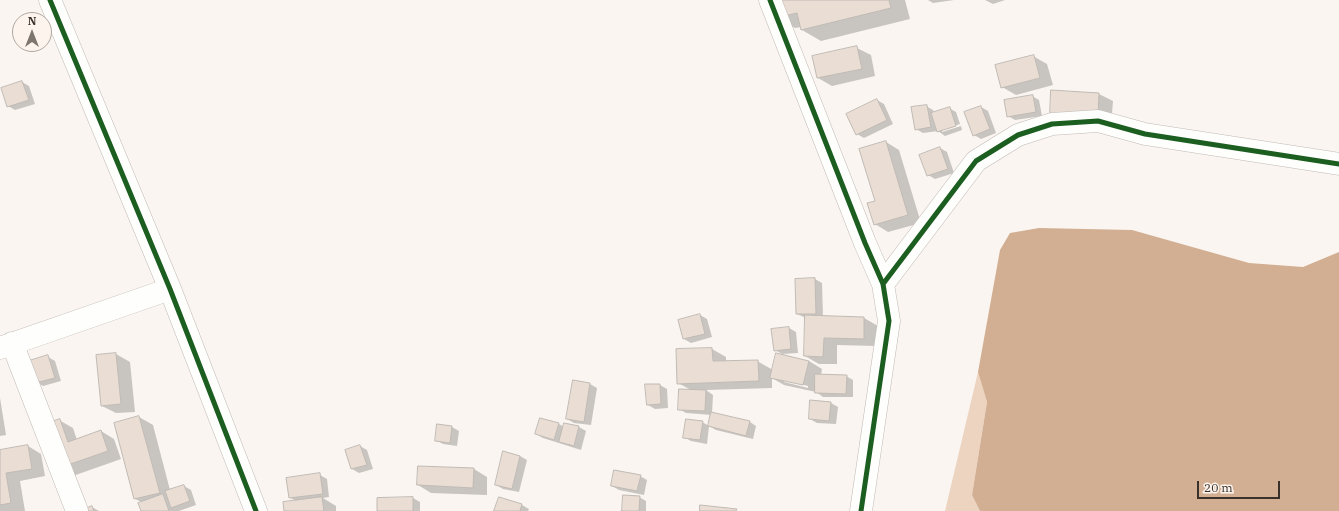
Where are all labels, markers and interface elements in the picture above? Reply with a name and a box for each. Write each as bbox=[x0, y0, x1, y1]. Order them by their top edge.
north arrow bbox=[12, 12, 52, 52]
text: N bbox=[28, 14, 36, 28]
scale bar bbox=[1199, 473, 1282, 499]
text: 20 m bbox=[1204, 480, 1233, 495]

